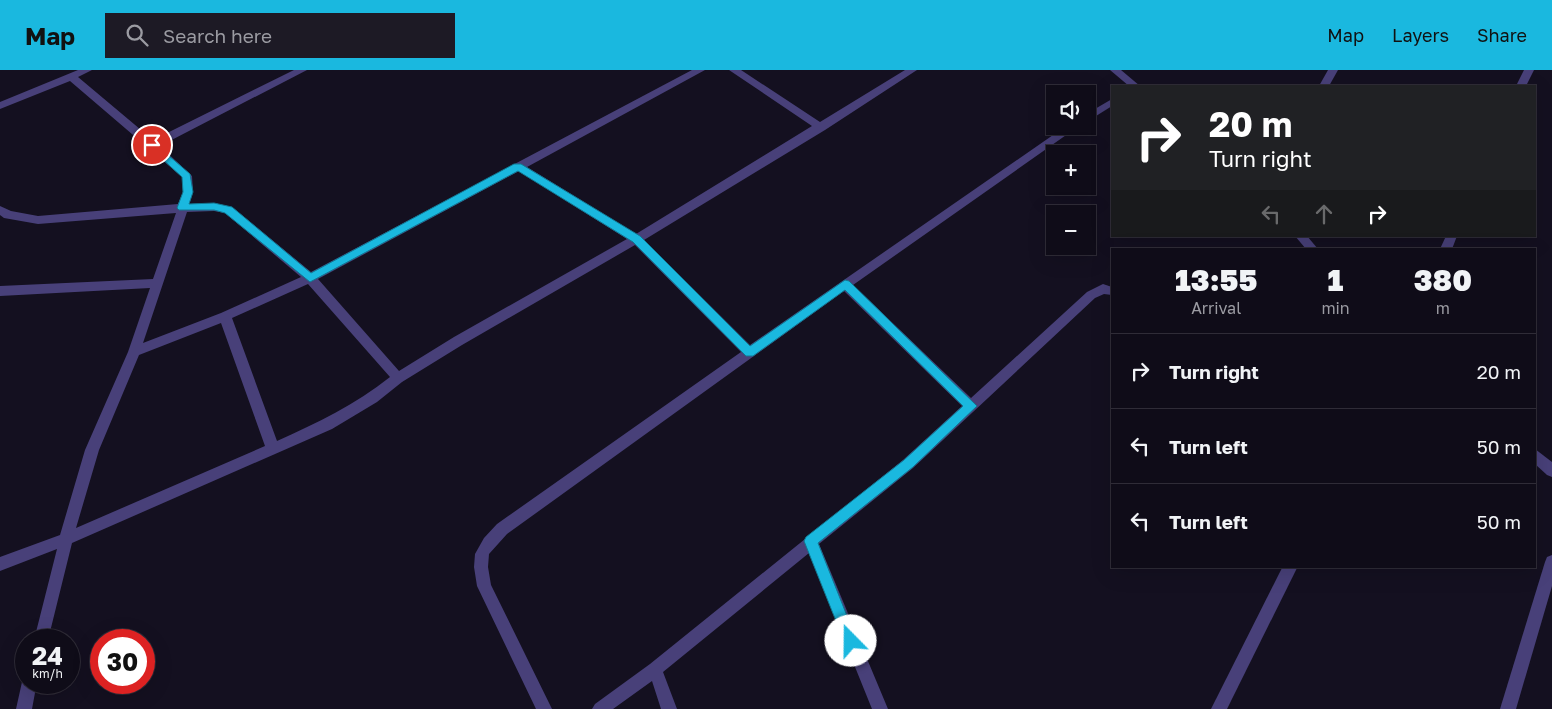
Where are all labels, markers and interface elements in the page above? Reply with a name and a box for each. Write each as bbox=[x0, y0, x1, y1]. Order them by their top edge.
search box bbox=[105, 13, 455, 58]
text: Map bbox=[25, 21, 75, 50]
icon: search bbox=[123, 21, 151, 49]
text: Search here bbox=[163, 24, 272, 47]
text: Map bbox=[1327, 24, 1364, 46]
text: Layers bbox=[1392, 24, 1449, 46]
text: Share bbox=[1477, 24, 1527, 46]
map controls bbox=[1046, 85, 1096, 255]
button: sound bbox=[1046, 85, 1096, 135]
text: 20 m bbox=[1209, 103, 1292, 145]
icon: right bbox=[1126, 105, 1191, 170]
pin bbox=[131, 124, 173, 166]
icon: arrive bbox=[138, 131, 166, 159]
button: + bbox=[1046, 145, 1096, 195]
text: Turn right bbox=[1209, 145, 1312, 172]
icon: left bbox=[1257, 200, 1285, 228]
icon: ahead bbox=[1310, 200, 1338, 228]
icon: right bbox=[1363, 200, 1391, 228]
button: − bbox=[1046, 205, 1096, 255]
text: 13:55 bbox=[1175, 262, 1257, 298]
text: 1 bbox=[1328, 262, 1343, 298]
text: 380 bbox=[1414, 262, 1472, 298]
text: Arrival bbox=[1191, 298, 1241, 318]
text: min bbox=[1321, 298, 1350, 318]
text: m bbox=[1436, 298, 1450, 318]
icon: right bbox=[1126, 357, 1154, 385]
text: Turn right bbox=[1169, 360, 1259, 383]
text: 20 m bbox=[1477, 360, 1521, 383]
icon: left bbox=[1126, 432, 1154, 460]
text: Turn left bbox=[1169, 435, 1248, 458]
text: 50 m bbox=[1477, 435, 1521, 458]
icon: left bbox=[1126, 507, 1154, 535]
text: Turn left bbox=[1169, 510, 1248, 533]
text: 50 m bbox=[1477, 510, 1521, 533]
position arrow bbox=[824, 614, 876, 666]
speed limit sign: 30 bbox=[90, 629, 155, 694]
text: 24 bbox=[32, 640, 63, 671]
text: km/h bbox=[32, 666, 63, 681]

